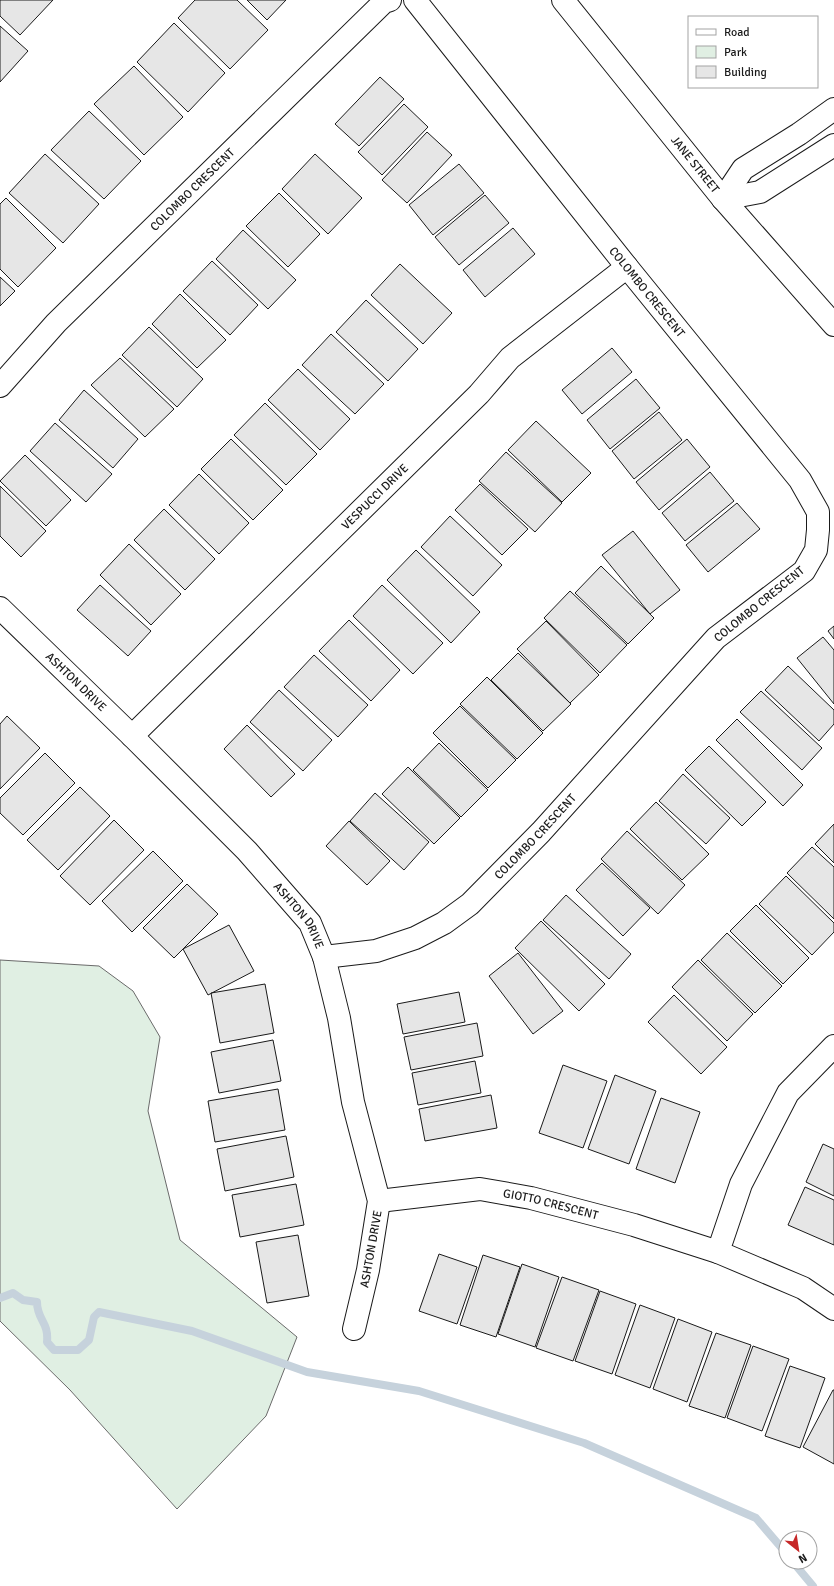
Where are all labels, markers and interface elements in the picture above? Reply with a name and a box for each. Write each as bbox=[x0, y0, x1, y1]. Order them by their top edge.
legend bbox=[688, 16, 818, 88]
text: Road bbox=[724, 25, 750, 40]
text: Park bbox=[724, 45, 747, 60]
text: Building bbox=[724, 65, 767, 80]
street label: JANE STREET bbox=[667, 133, 722, 196]
street label: COLOMBO CRESCENT bbox=[147, 145, 238, 235]
street label: COLOMBO CRESCENT bbox=[605, 244, 688, 341]
street label: VESPUCCI DRIVE bbox=[339, 461, 412, 533]
street label: COLOMBO CRESCENT bbox=[711, 563, 808, 646]
street label: ASHTON DRIVE bbox=[42, 649, 109, 715]
street label: COLOMBO CRESCENT bbox=[491, 791, 580, 883]
street label: ASHTON DRIVE bbox=[270, 880, 327, 951]
street label: GIOTTO CRESCENT bbox=[502, 1186, 600, 1223]
street label: ASHTON DRIVE bbox=[357, 1209, 386, 1289]
north arrow bbox=[778, 1530, 818, 1570]
text: N bbox=[796, 1551, 809, 1566]

